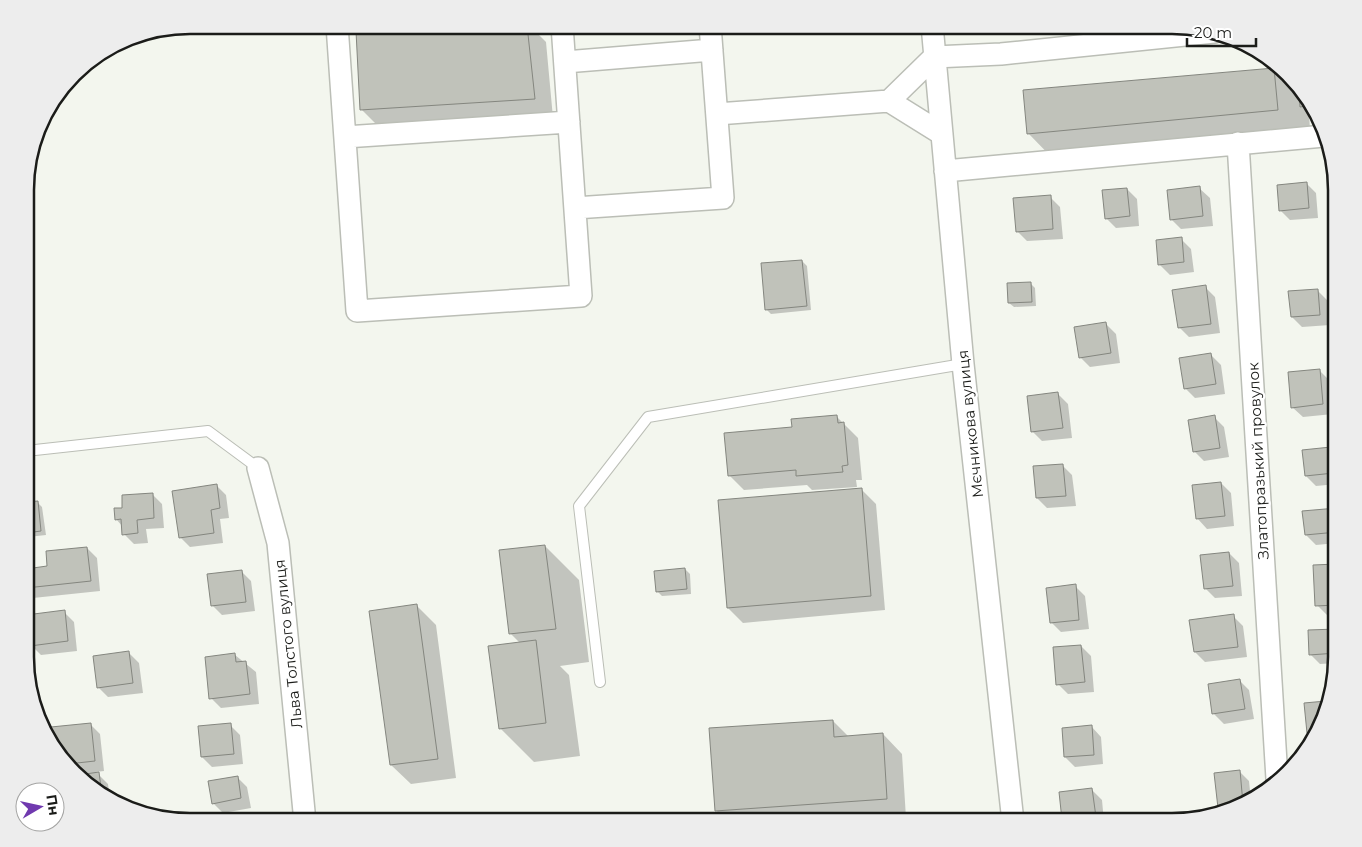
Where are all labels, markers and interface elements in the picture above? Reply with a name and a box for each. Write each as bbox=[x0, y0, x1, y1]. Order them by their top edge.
scale bar bbox=[1187, 15, 1256, 47]
text: 20 m bbox=[1194, 23, 1232, 42]
street label: Мєчникова вулиця bbox=[953, 349, 987, 499]
street label: Златопразький провулок bbox=[1243, 362, 1273, 560]
street label: Льва Толстого вулиця bbox=[270, 558, 306, 730]
north arrow bbox=[15, 782, 65, 832]
text: Пн bbox=[42, 793, 63, 817]

